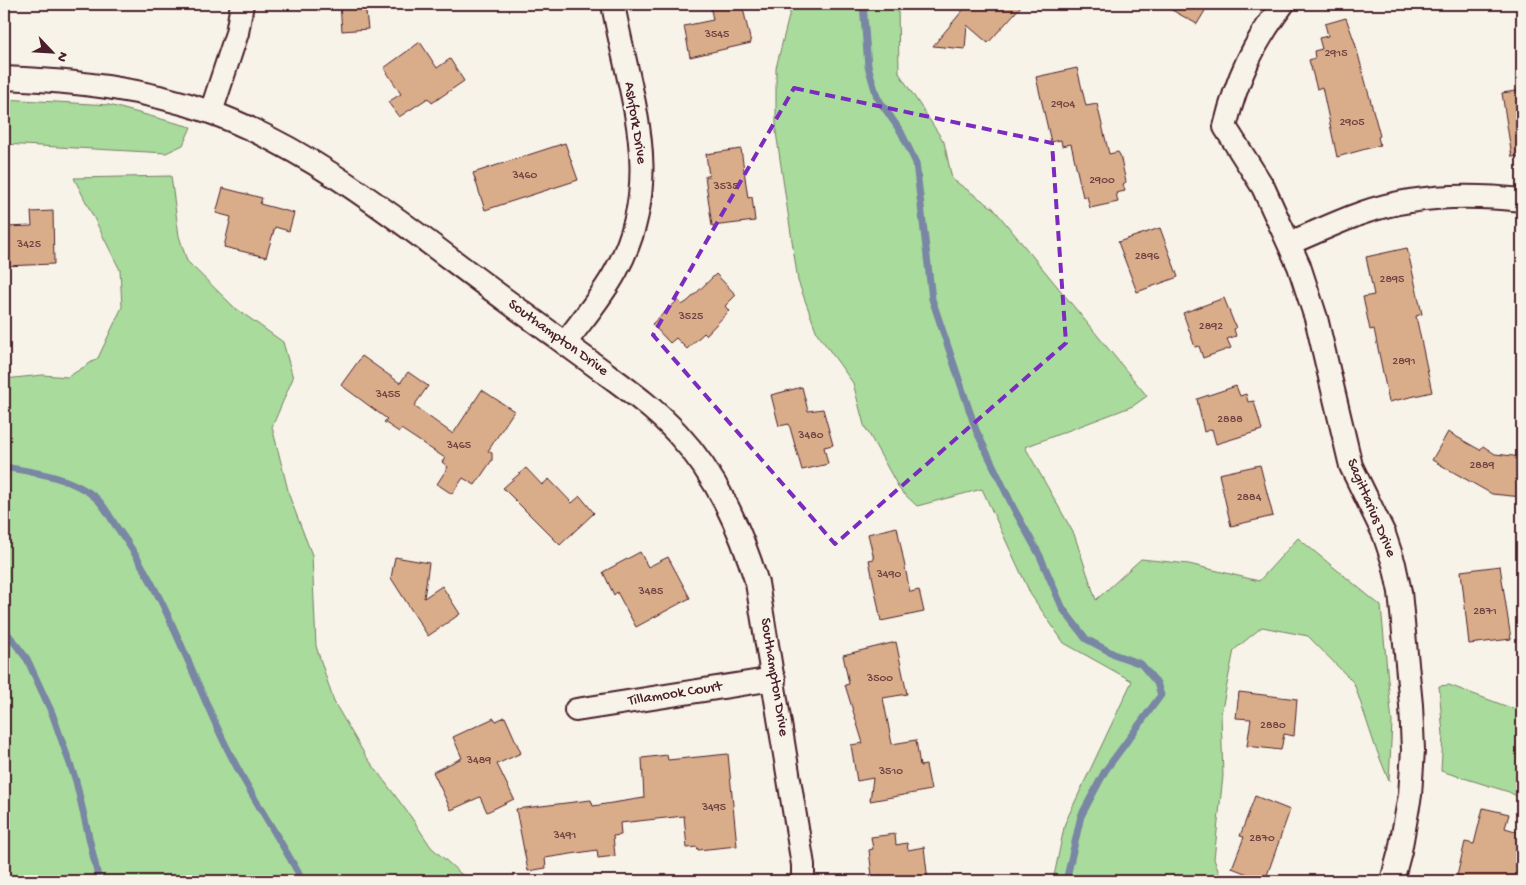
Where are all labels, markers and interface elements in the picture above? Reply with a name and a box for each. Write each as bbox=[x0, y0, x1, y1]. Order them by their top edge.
north arrow bbox=[28, 28, 78, 78]
house number: 3545 bbox=[704, 28, 729, 42]
house number: 2915 bbox=[1324, 47, 1348, 61]
text: N bbox=[52, 49, 71, 64]
street label: Ashfork Drive bbox=[620, 81, 650, 166]
house number: 2904 bbox=[1051, 98, 1076, 112]
house number: 2905 bbox=[1339, 116, 1365, 130]
house number: 3460 bbox=[512, 169, 538, 183]
house number: 2900 bbox=[1089, 174, 1115, 188]
house number: 3535 bbox=[712, 180, 739, 194]
house number: 3425 bbox=[16, 238, 41, 252]
house number: 2896 bbox=[1135, 250, 1160, 264]
house number: 2895 bbox=[1380, 273, 1404, 287]
street label: Southampton Drive bbox=[504, 296, 612, 381]
house number: 3525 bbox=[678, 310, 703, 324]
house number: 2892 bbox=[1199, 320, 1223, 334]
house number: 2891 bbox=[1392, 355, 1416, 369]
house number: 3455 bbox=[375, 388, 400, 402]
house number: 2888 bbox=[1217, 413, 1243, 427]
house number: 3480 bbox=[797, 429, 824, 443]
house number: 3465 bbox=[446, 439, 471, 453]
street label: Sagittarius Drive bbox=[1342, 456, 1400, 560]
house number: 2889 bbox=[1469, 459, 1495, 473]
house number: 2884 bbox=[1237, 491, 1262, 505]
house number: 3490 bbox=[876, 568, 902, 582]
house number: 3485 bbox=[638, 585, 663, 599]
house number: 2871 bbox=[1473, 605, 1497, 619]
street label: Southampton Drive bbox=[756, 617, 792, 738]
house number: 3500 bbox=[866, 672, 893, 686]
street label: Tillamook Court bbox=[626, 677, 725, 710]
house number: 2880 bbox=[1260, 719, 1286, 733]
house number: 3489 bbox=[466, 754, 491, 768]
house number: 3510 bbox=[878, 765, 903, 779]
house number: 3495 bbox=[701, 801, 726, 815]
house number: 3491 bbox=[553, 829, 577, 843]
house number: 2870 bbox=[1249, 832, 1275, 846]

